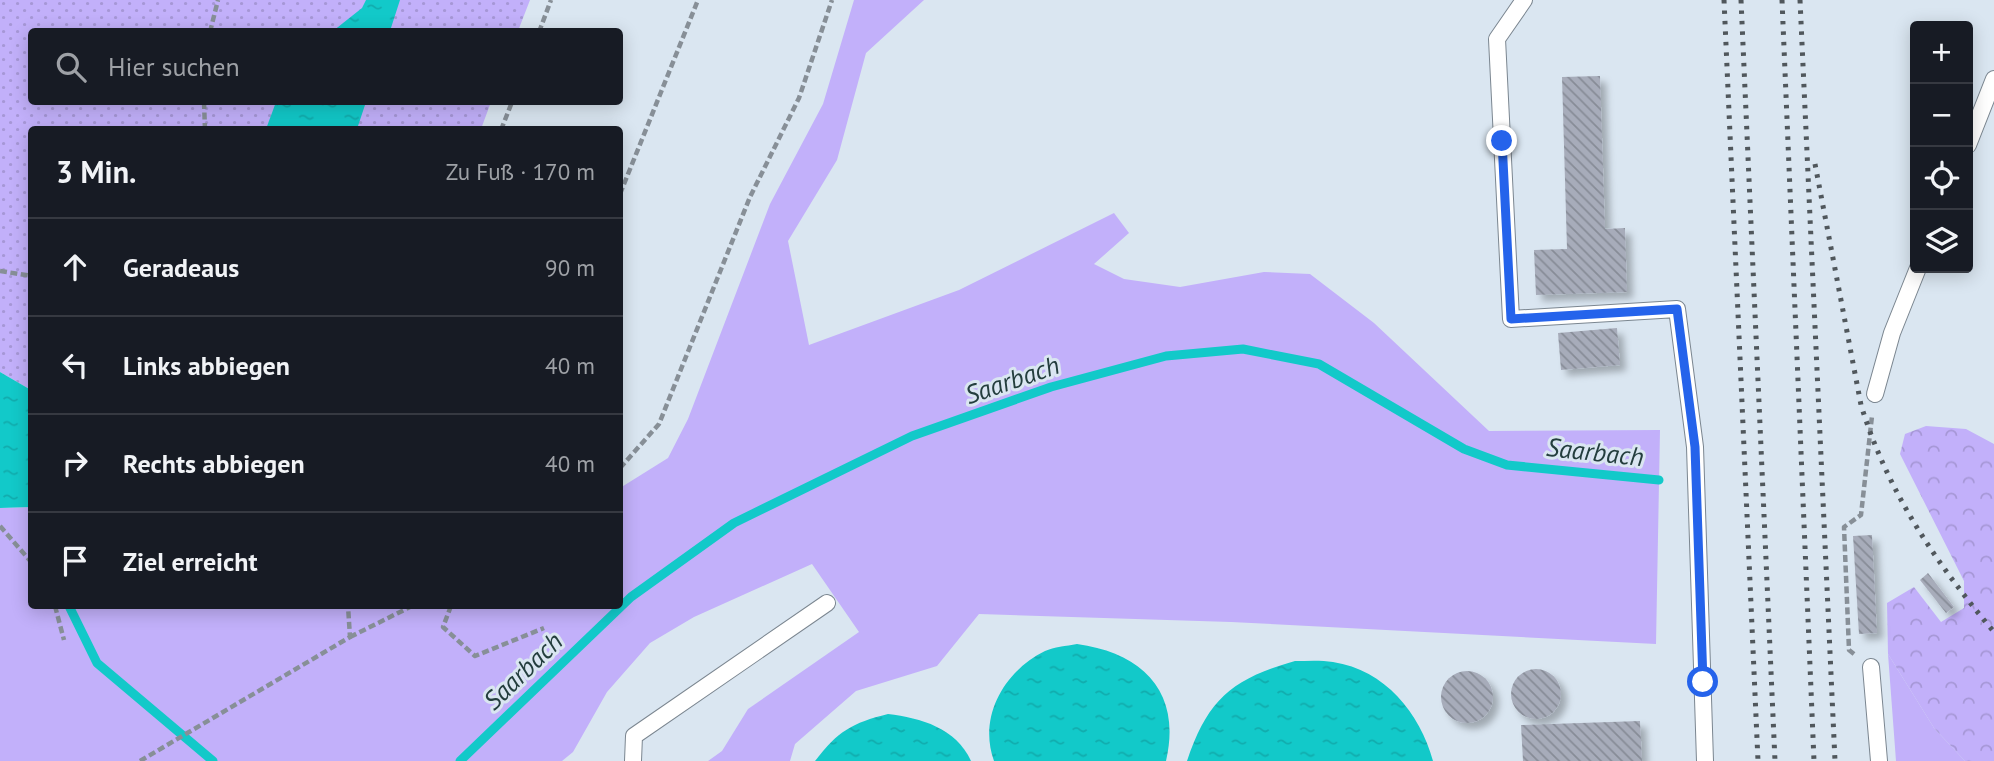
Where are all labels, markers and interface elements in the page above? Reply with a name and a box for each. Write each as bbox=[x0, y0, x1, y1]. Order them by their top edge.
map controls bbox=[1910, 21, 1973, 273]
button: + bbox=[1910, 21, 1973, 84]
search box bbox=[28, 28, 623, 105]
icon: search bbox=[52, 48, 90, 86]
text: Hier suchen bbox=[108, 50, 240, 83]
button: − bbox=[1910, 84, 1973, 147]
route end bbox=[1486, 125, 1517, 156]
button: locate bbox=[1910, 147, 1973, 210]
text: 3 Min. bbox=[56, 152, 136, 191]
text: Zu Fuß · 170 m bbox=[446, 157, 595, 186]
button: layers bbox=[1910, 210, 1973, 273]
icon: ahead bbox=[56, 248, 94, 286]
text: Geradeaus bbox=[123, 251, 239, 284]
text: 90 m bbox=[545, 253, 595, 282]
icon: left bbox=[56, 346, 94, 384]
water label: Saarbach bbox=[960, 348, 1063, 411]
text: Links abbiegen bbox=[123, 349, 290, 382]
text: 40 m bbox=[545, 351, 595, 380]
water label: Saarbach bbox=[1545, 430, 1645, 473]
icon: right bbox=[56, 444, 94, 482]
text: Rechts abbiegen bbox=[123, 447, 305, 480]
text: 40 m bbox=[545, 449, 595, 478]
icon: arrive bbox=[56, 542, 94, 580]
text: Ziel erreicht bbox=[123, 545, 258, 578]
water label: Saarbach bbox=[476, 625, 569, 716]
route start bbox=[1687, 666, 1718, 697]

